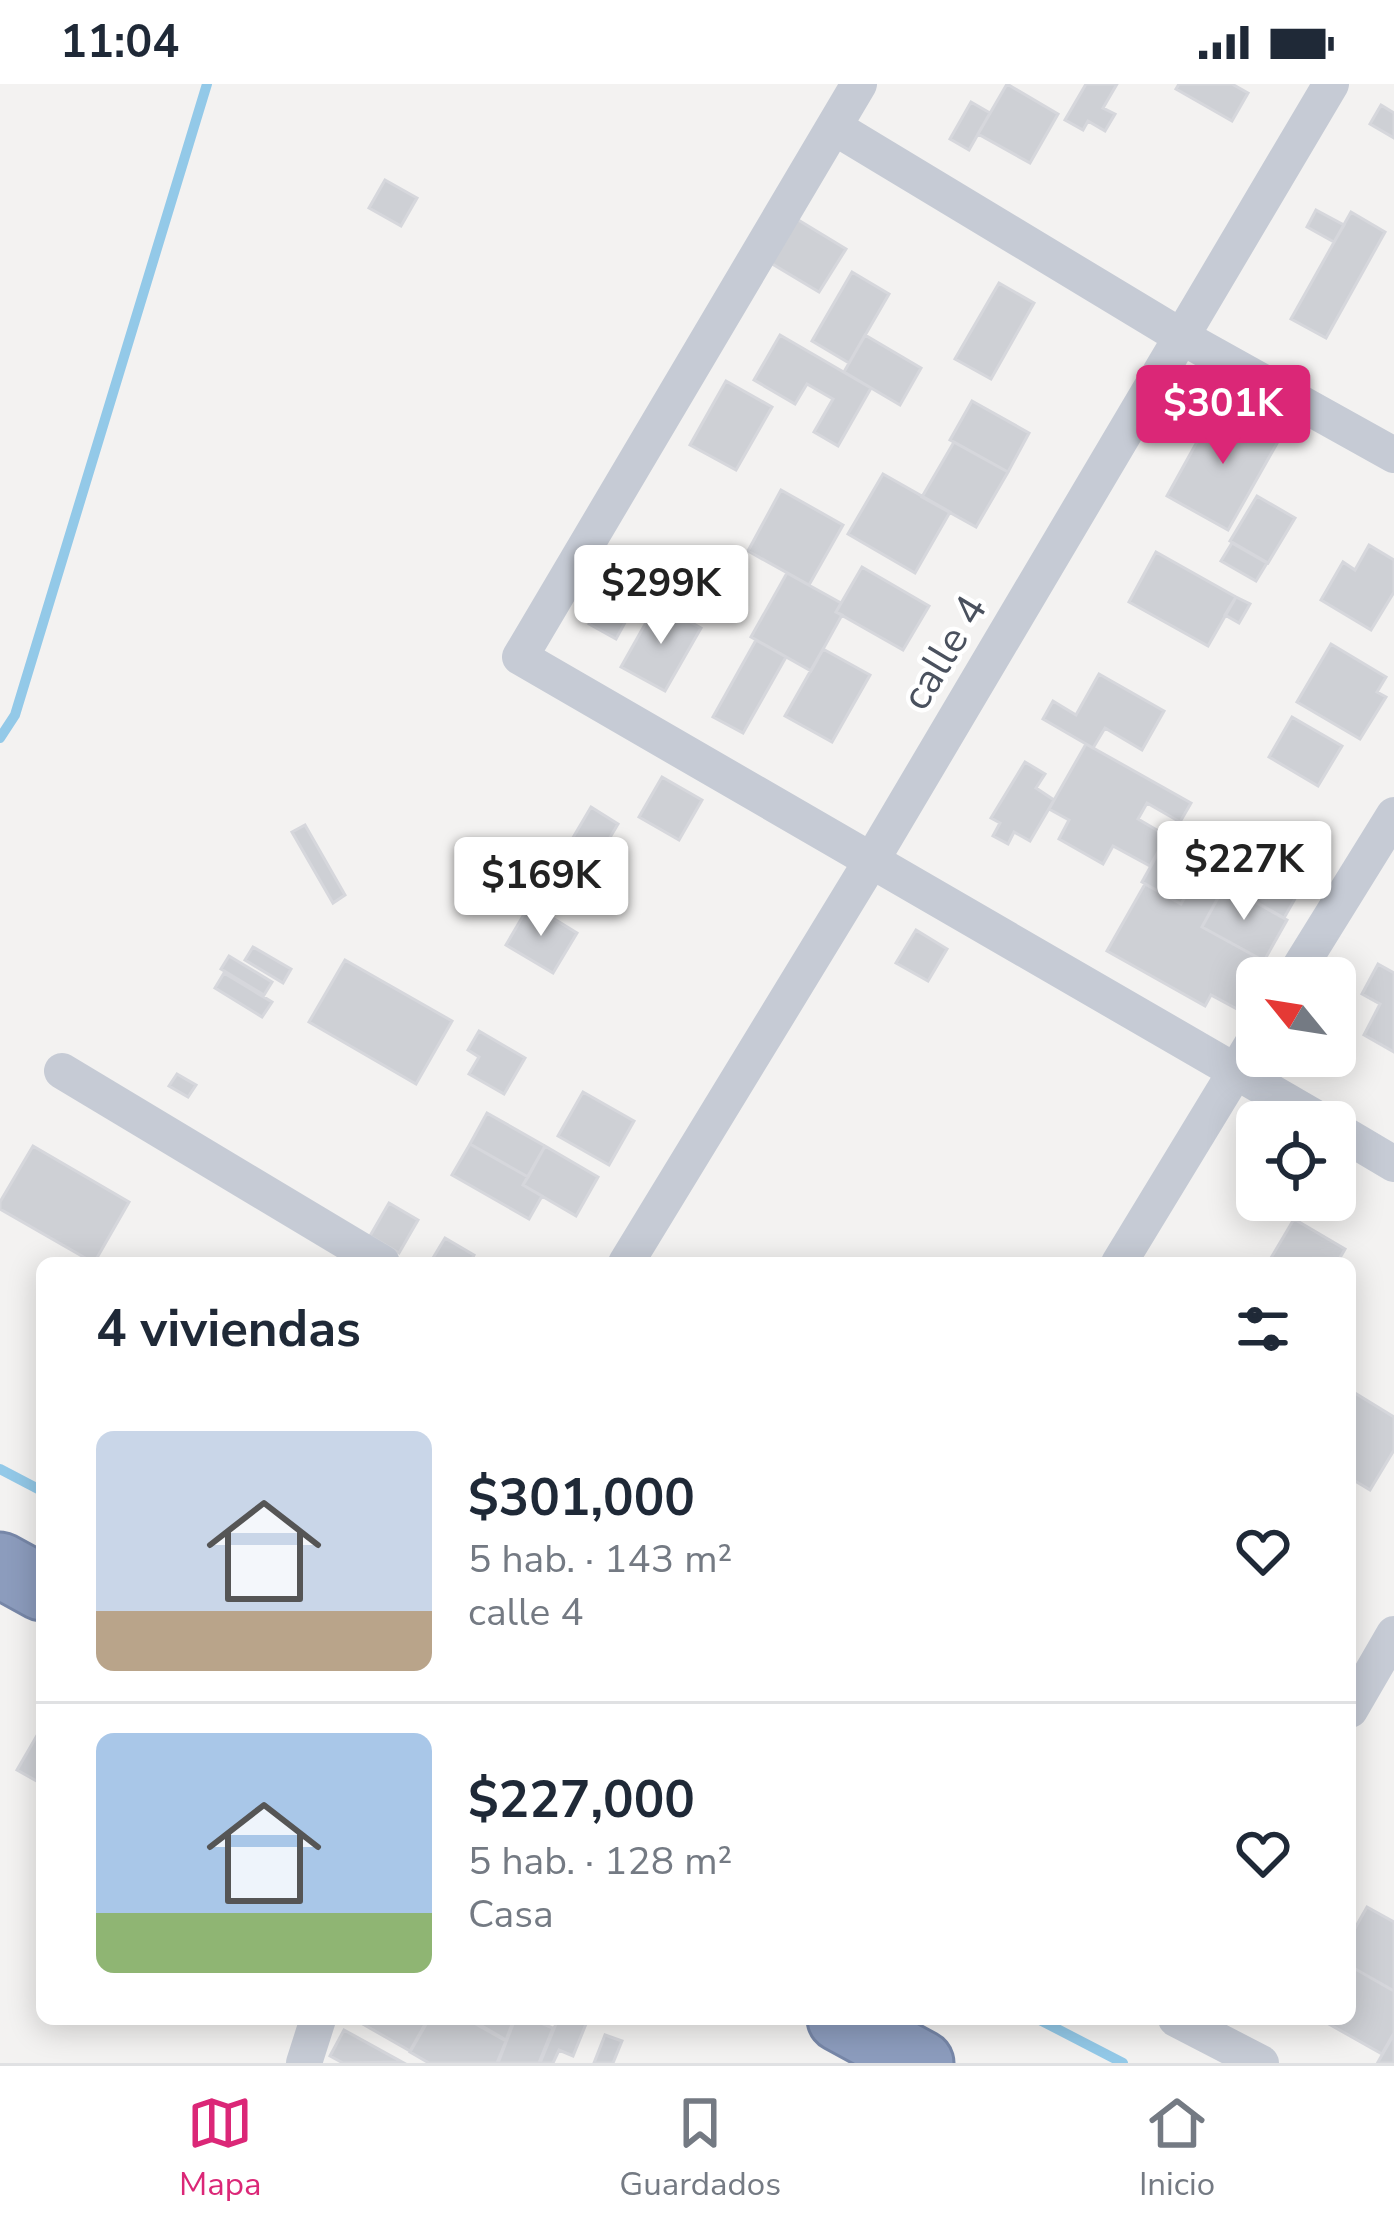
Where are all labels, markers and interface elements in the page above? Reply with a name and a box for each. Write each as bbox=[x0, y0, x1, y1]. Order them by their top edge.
text: 11:04 bbox=[60, 12, 179, 73]
pin: $301K bbox=[1139, 365, 1307, 467]
text: $301K bbox=[1163, 377, 1283, 430]
pin: $299K bbox=[577, 545, 745, 647]
text: $299K bbox=[601, 557, 721, 610]
street label: calle 4 bbox=[888, 585, 1001, 721]
pin: $227K bbox=[1160, 821, 1328, 923]
text: $227K bbox=[1184, 833, 1304, 886]
pin: $169K bbox=[457, 837, 625, 939]
text: $169K bbox=[481, 849, 601, 902]
north arrow bbox=[1236, 957, 1356, 1077]
map controls bbox=[1236, 957, 1356, 1221]
button: locate bbox=[1236, 1101, 1356, 1221]
text: 4 viviendas bbox=[96, 1294, 361, 1364]
icon: filters bbox=[1230, 1296, 1296, 1362]
text: $301,000 bbox=[468, 1463, 695, 1533]
icon: home bbox=[192, 1479, 336, 1623]
icon: heart bbox=[1230, 1518, 1296, 1584]
text: 5 hab. · 143 m² bbox=[468, 1533, 732, 1586]
text: calle 4 bbox=[468, 1586, 584, 1639]
text: $227,000 bbox=[468, 1765, 695, 1835]
icon: home bbox=[192, 1781, 336, 1925]
icon: heart bbox=[1230, 1820, 1296, 1886]
text: 5 hab. · 128 m² bbox=[468, 1835, 732, 1888]
text: Casa bbox=[468, 1888, 554, 1941]
tab: Mapa bbox=[179, 2090, 261, 2207]
tab: Guardados bbox=[619, 2090, 781, 2207]
tab: Inicio bbox=[1139, 2090, 1215, 2207]

